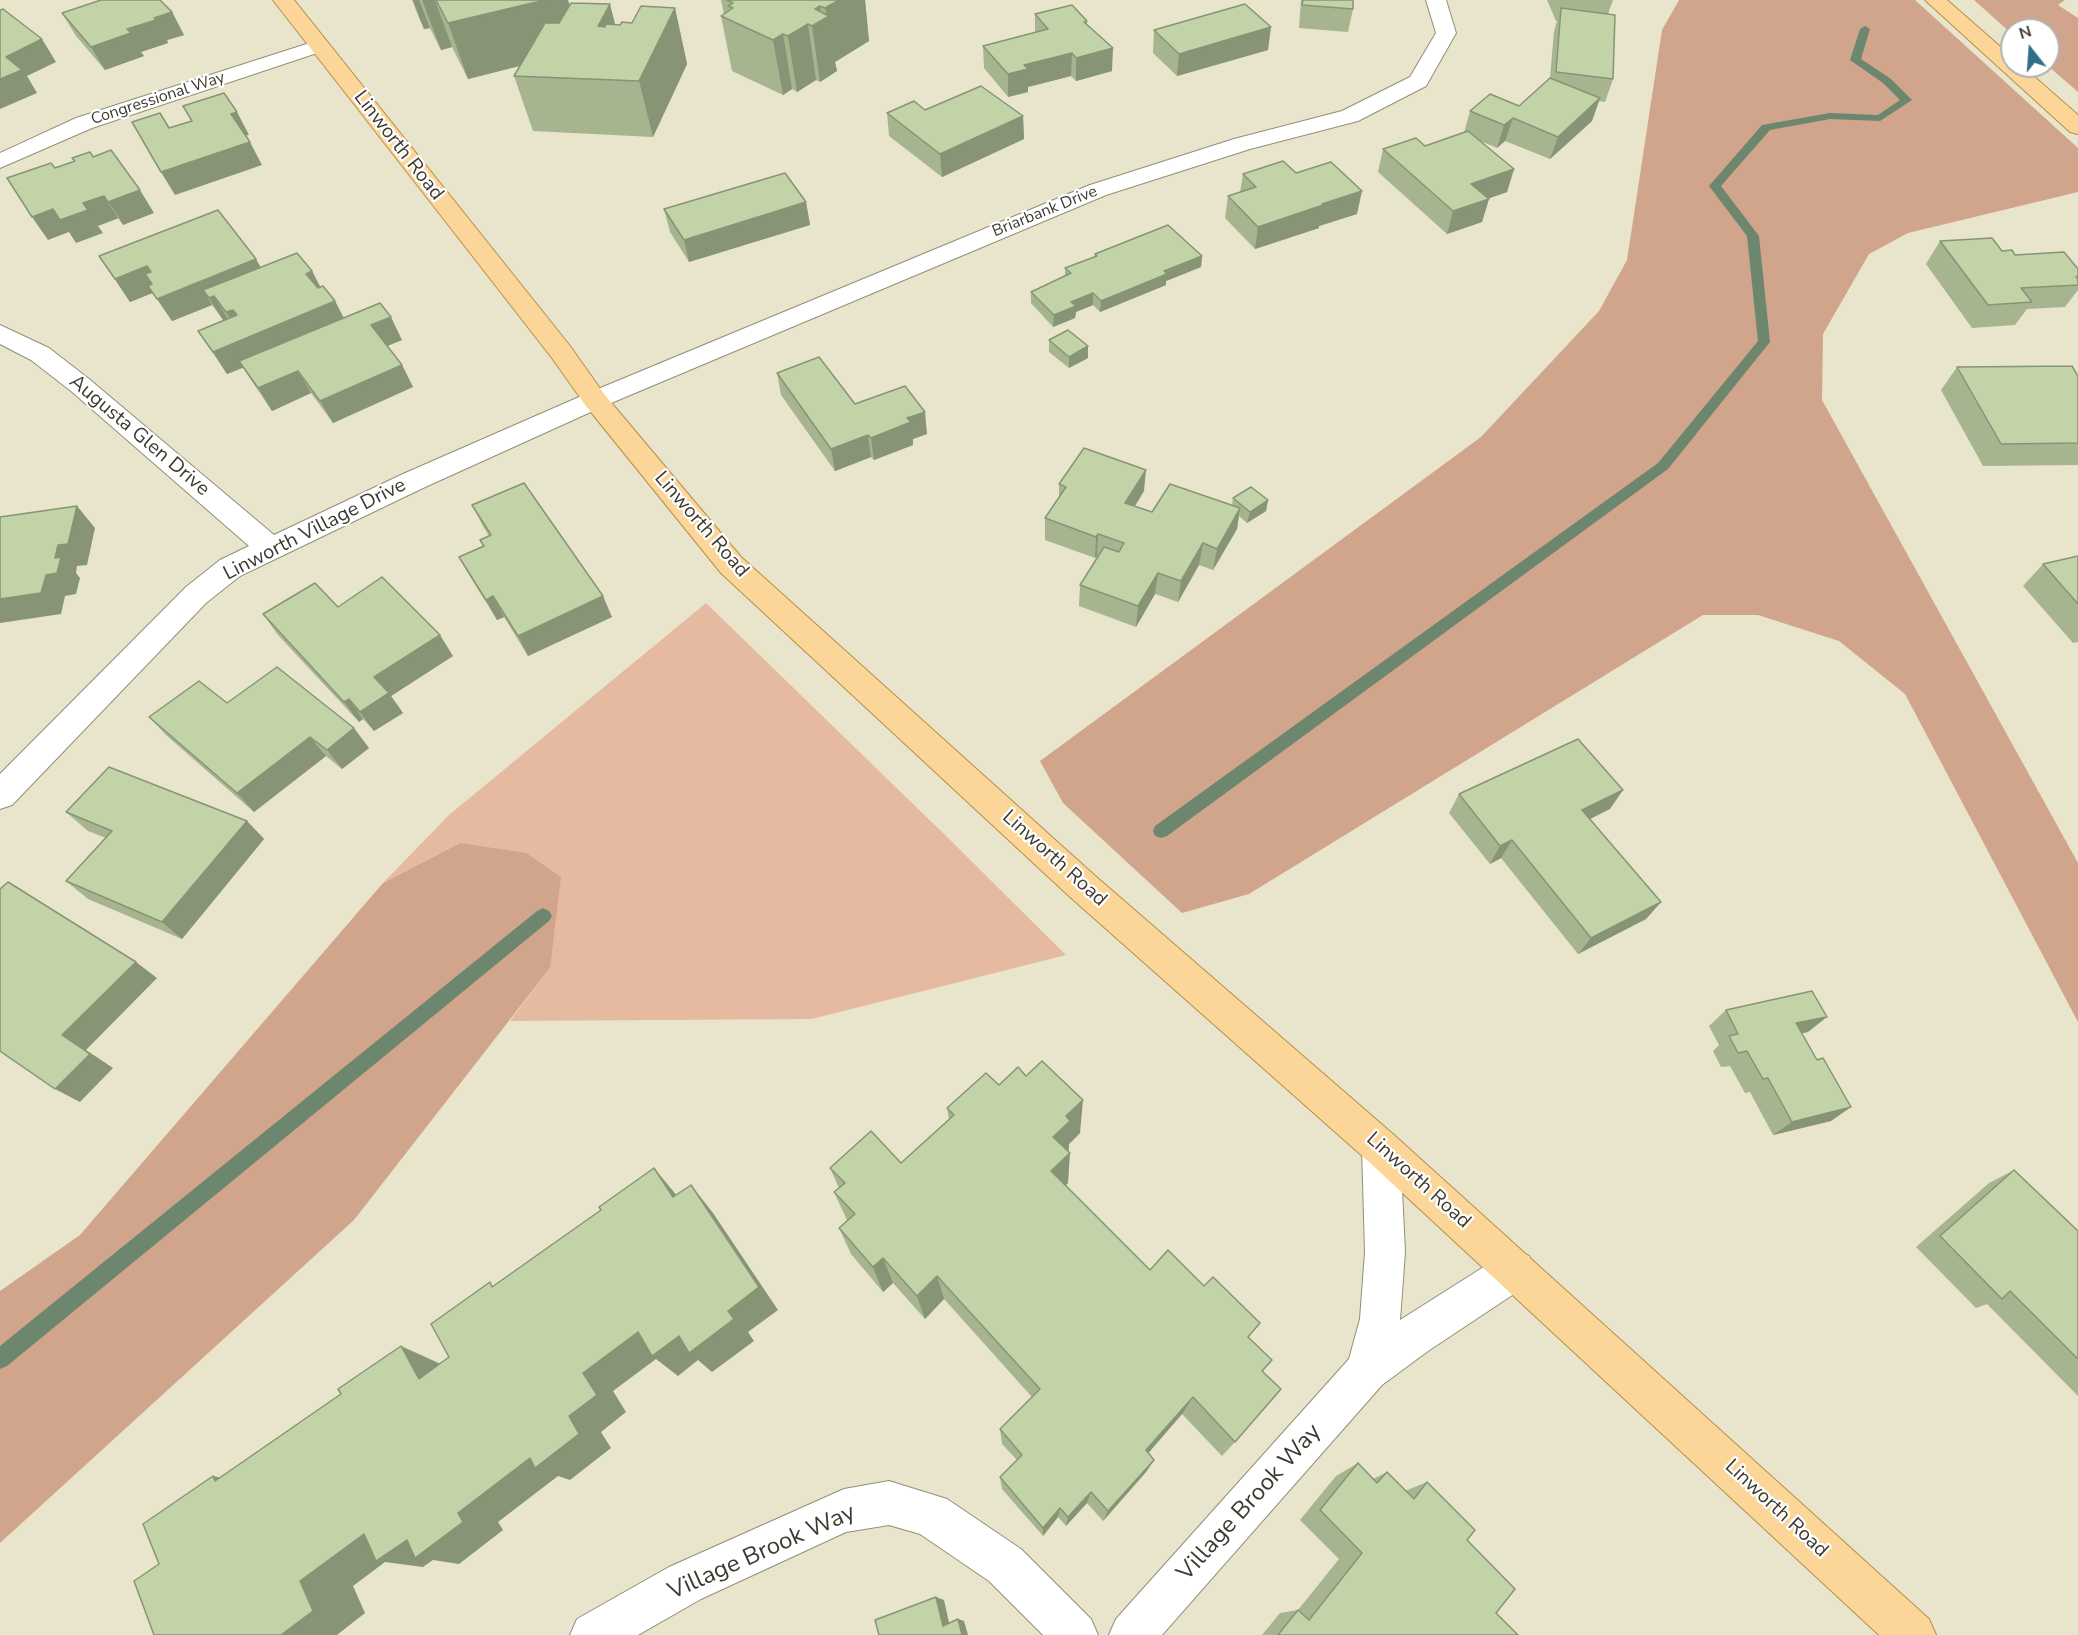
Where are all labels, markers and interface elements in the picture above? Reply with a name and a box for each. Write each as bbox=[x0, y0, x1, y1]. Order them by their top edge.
north arrow bbox=[2000, 18, 2060, 78]
text: N bbox=[2016, 20, 2034, 45]
street label: Congressional Way bbox=[89, 68, 227, 130]
street label: Linworth Road bbox=[348, 86, 448, 206]
street label: Briarbank Drive bbox=[990, 182, 1100, 242]
street label: Augusta Glen Drive bbox=[64, 370, 214, 502]
street label: Linworth Road bbox=[649, 467, 753, 583]
street label: Linworth Village Drive bbox=[220, 474, 410, 586]
street label: Linworth Road bbox=[997, 806, 1111, 912]
street label: Linworth Road bbox=[1361, 1128, 1475, 1234]
street label: Village Brook Way bbox=[1172, 1418, 1328, 1588]
street label: Linworth Road bbox=[1719, 1455, 1833, 1563]
street label: Village Brook Way bbox=[664, 1499, 860, 1607]

